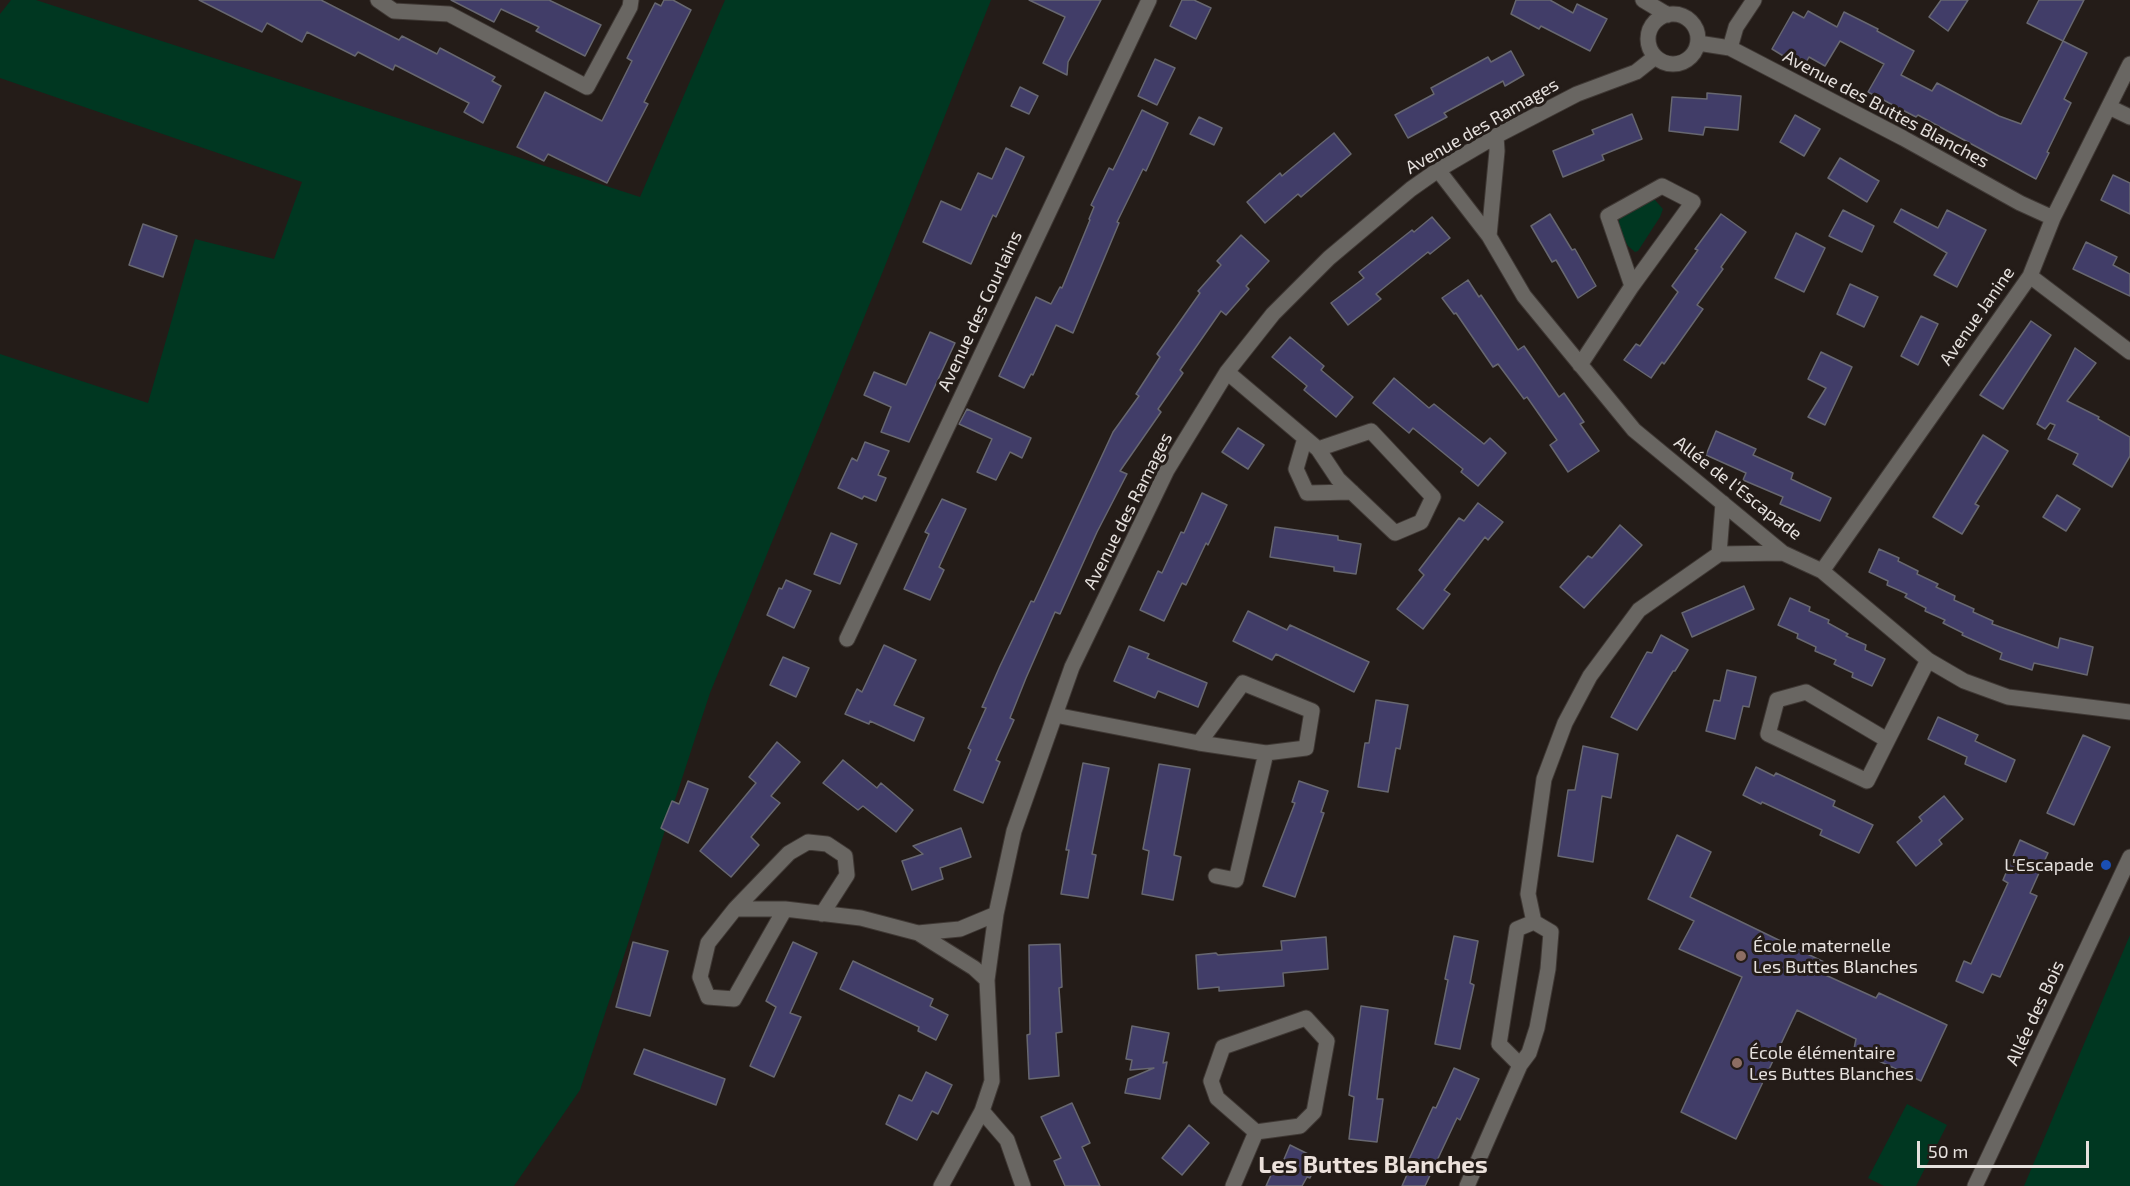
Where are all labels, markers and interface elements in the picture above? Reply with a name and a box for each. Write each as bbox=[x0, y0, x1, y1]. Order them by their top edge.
street label: Avenue des Buttes Blanches bbox=[1779, 45, 1993, 173]
street label: Avenue des Ramages bbox=[1402, 73, 1562, 179]
street label: Avenue des Courlains bbox=[933, 227, 1027, 395]
street label: Avenue Janine bbox=[1935, 263, 2019, 369]
street label: Avenue des Ramages bbox=[1079, 429, 1177, 593]
street label: Allée de l'Escapade bbox=[1670, 431, 1806, 545]
place label: L'Escapade bbox=[2004, 854, 2094, 876]
marker: L'Escapade bbox=[2099, 858, 2113, 872]
place label: École maternelle Les Buttes Blanches bbox=[1753, 935, 1918, 978]
marker: École maternelle Les Buttes Blanches bbox=[1734, 949, 1748, 963]
street label: Allée des Bois bbox=[2001, 957, 2069, 1069]
place label: École élémentaire Les Buttes Blanches bbox=[1749, 1042, 1914, 1084]
marker: École élémentaire Les Buttes Blanches bbox=[1730, 1056, 1744, 1070]
scale bar bbox=[1920, 1129, 2092, 1167]
text: 50 m bbox=[1928, 1140, 1968, 1162]
district label: Les Buttes Blanches bbox=[1258, 1151, 1488, 1179]

